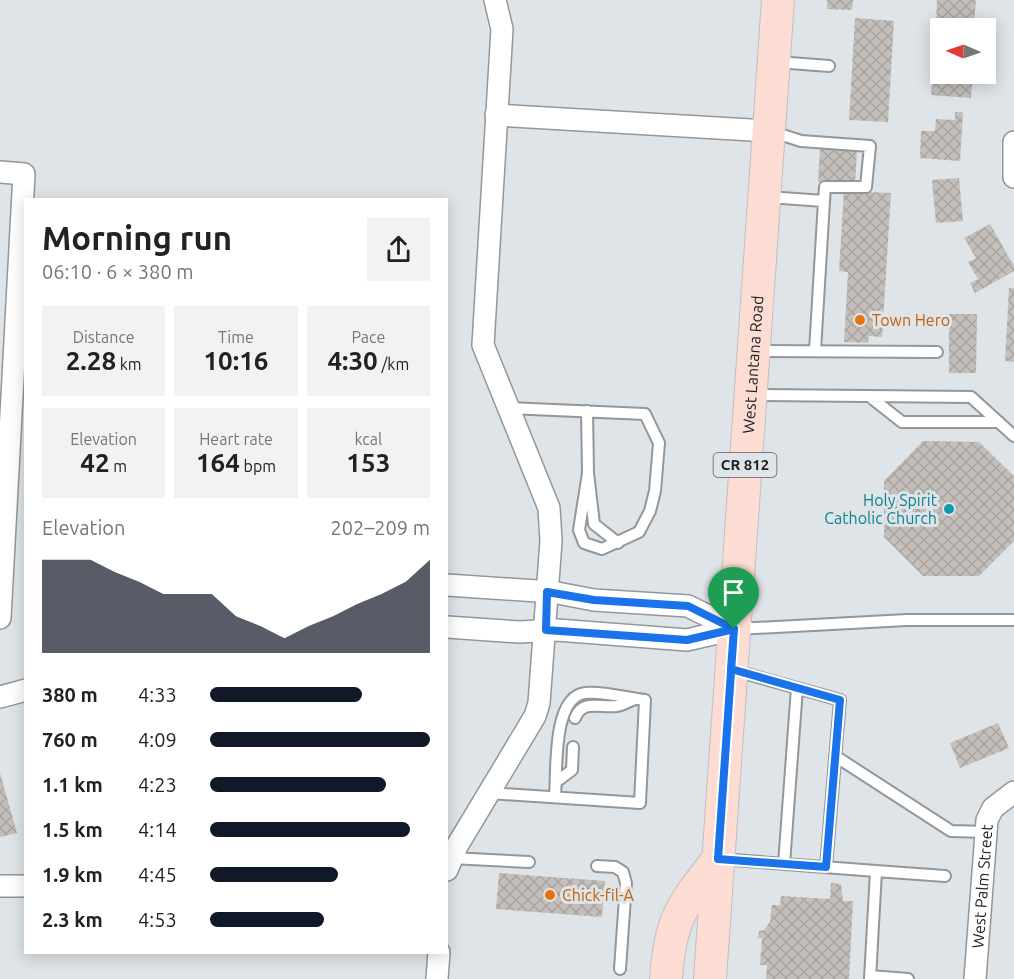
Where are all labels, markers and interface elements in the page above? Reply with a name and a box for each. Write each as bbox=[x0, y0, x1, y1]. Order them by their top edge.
north arrow bbox=[930, 18, 996, 84]
map controls bbox=[930, 18, 996, 84]
button: share bbox=[367, 218, 430, 281]
text: Morning run bbox=[42, 219, 232, 256]
text: 06:10 · 6 × 380 m bbox=[42, 260, 194, 283]
street label: West Lantana Road bbox=[739, 295, 766, 434]
place label: Town Hero bbox=[872, 311, 950, 329]
marker: Town Hero bbox=[853, 313, 867, 327]
text: Distance bbox=[73, 328, 135, 346]
text: Time bbox=[218, 328, 254, 346]
text: Pace bbox=[351, 328, 385, 346]
text: 2.28 bbox=[66, 346, 116, 375]
text: 10:16 bbox=[203, 346, 269, 375]
text: 4:30 bbox=[327, 346, 378, 375]
text: km bbox=[116, 355, 142, 373]
text: /km bbox=[378, 355, 409, 373]
text: Elevation bbox=[70, 430, 137, 448]
text: Heart rate bbox=[199, 430, 273, 448]
text: kcal bbox=[355, 430, 382, 448]
text: 42 bbox=[80, 448, 110, 477]
text: 164 bbox=[196, 448, 240, 477]
text: 153 bbox=[346, 448, 390, 477]
road number: CR 812 bbox=[714, 453, 777, 477]
text: m bbox=[110, 457, 127, 475]
text: bpm bbox=[240, 457, 276, 475]
place label: Holy Spirit Catholic Church bbox=[824, 491, 938, 527]
marker: Holy Spirit Catholic Church bbox=[942, 502, 956, 516]
text: Elevation bbox=[42, 516, 125, 539]
text: 202–209 m bbox=[331, 516, 430, 539]
pin bbox=[708, 567, 759, 629]
icon: arrive bbox=[717, 576, 750, 609]
text: 380 m bbox=[42, 683, 98, 706]
text: 4:33 bbox=[138, 683, 177, 706]
text: 760 m bbox=[42, 728, 98, 751]
text: 4:09 bbox=[138, 728, 177, 751]
text: 1.1 km bbox=[42, 773, 103, 796]
text: 4:23 bbox=[138, 773, 177, 796]
text: 1.5 km bbox=[42, 818, 103, 841]
text: 4:14 bbox=[138, 818, 177, 841]
street label: West Palm Street bbox=[968, 823, 996, 949]
text: 1.9 km bbox=[42, 863, 103, 886]
text: 4:45 bbox=[138, 863, 177, 886]
place label: Chick-fil-A bbox=[562, 886, 635, 904]
marker: Chick-fil-A bbox=[543, 888, 557, 902]
text: 2.3 km bbox=[42, 908, 103, 931]
text: 4:53 bbox=[138, 908, 177, 931]

